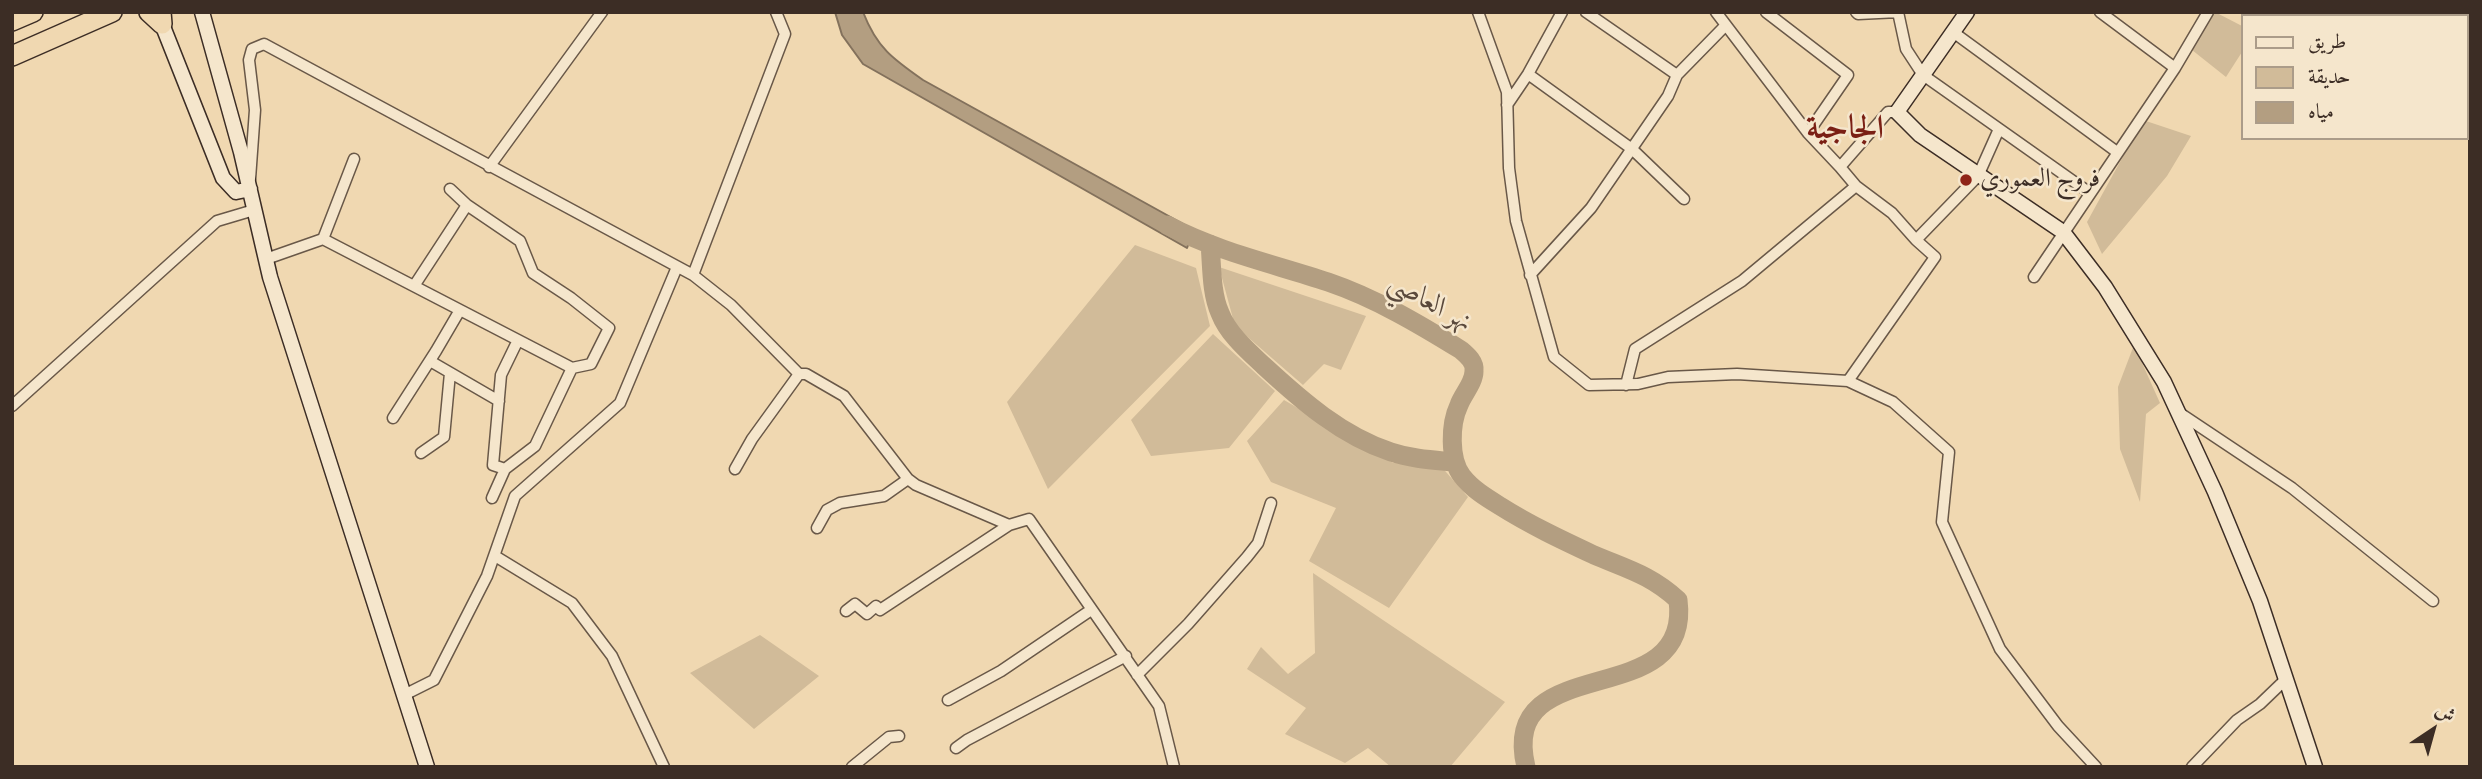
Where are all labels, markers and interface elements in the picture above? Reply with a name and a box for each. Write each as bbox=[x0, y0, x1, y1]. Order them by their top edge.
legend bbox=[2240, 14, 2468, 140]
text: طريق bbox=[2308, 27, 2346, 55]
text: حديقة bbox=[2308, 62, 2351, 90]
text: مياه bbox=[2308, 97, 2334, 125]
district label: الجاجية bbox=[1806, 110, 1884, 150]
place label: فروج العموري bbox=[1980, 164, 2100, 196]
marker: فروج العموري bbox=[1958, 172, 1974, 188]
water label: نهر العاصي bbox=[1382, 266, 1478, 340]
north arrow bbox=[2398, 695, 2468, 765]
text: ش bbox=[2430, 697, 2461, 729]

